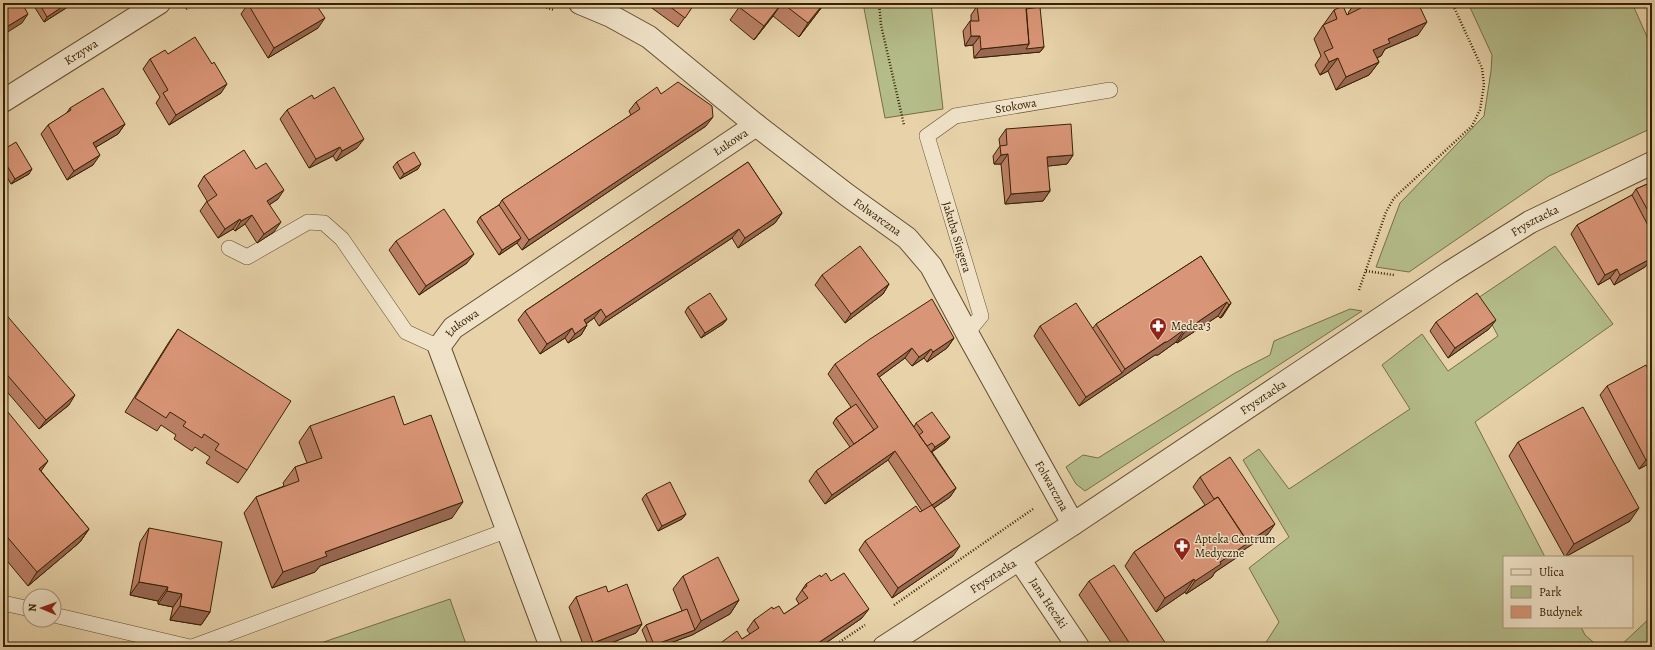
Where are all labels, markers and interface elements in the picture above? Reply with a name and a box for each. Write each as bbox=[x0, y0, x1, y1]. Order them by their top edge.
street label: Krzywa bbox=[61, 35, 101, 69]
street label: Stokowa bbox=[994, 94, 1038, 117]
street label: Łukowa bbox=[710, 124, 751, 159]
street label: Folwarczna bbox=[850, 194, 905, 240]
street label: Jakuba Singera bbox=[939, 200, 975, 275]
street label: Frysztacka bbox=[1508, 201, 1562, 240]
street label: Łukowa bbox=[441, 305, 482, 340]
pharmacy icon: Medea 3 bbox=[1148, 316, 1168, 341]
place label: Medea 3 bbox=[1171, 318, 1211, 334]
street label: Frysztacka bbox=[1237, 376, 1290, 418]
street label: Folwarczna bbox=[1031, 458, 1073, 514]
place label: Apteka Centrum Medyczne bbox=[1194, 531, 1275, 561]
pharmacy icon: Apteka Centrum Medyczne bbox=[1172, 536, 1192, 561]
street label: Frysztacka bbox=[967, 555, 1020, 597]
legend bbox=[1503, 556, 1633, 628]
text: Ulica bbox=[1539, 564, 1564, 580]
street label: Jana Heczki bbox=[1026, 575, 1071, 632]
text: Park bbox=[1539, 584, 1562, 600]
north arrow bbox=[22, 588, 62, 628]
text: N bbox=[25, 603, 40, 612]
text: Budynek bbox=[1539, 604, 1582, 620]

